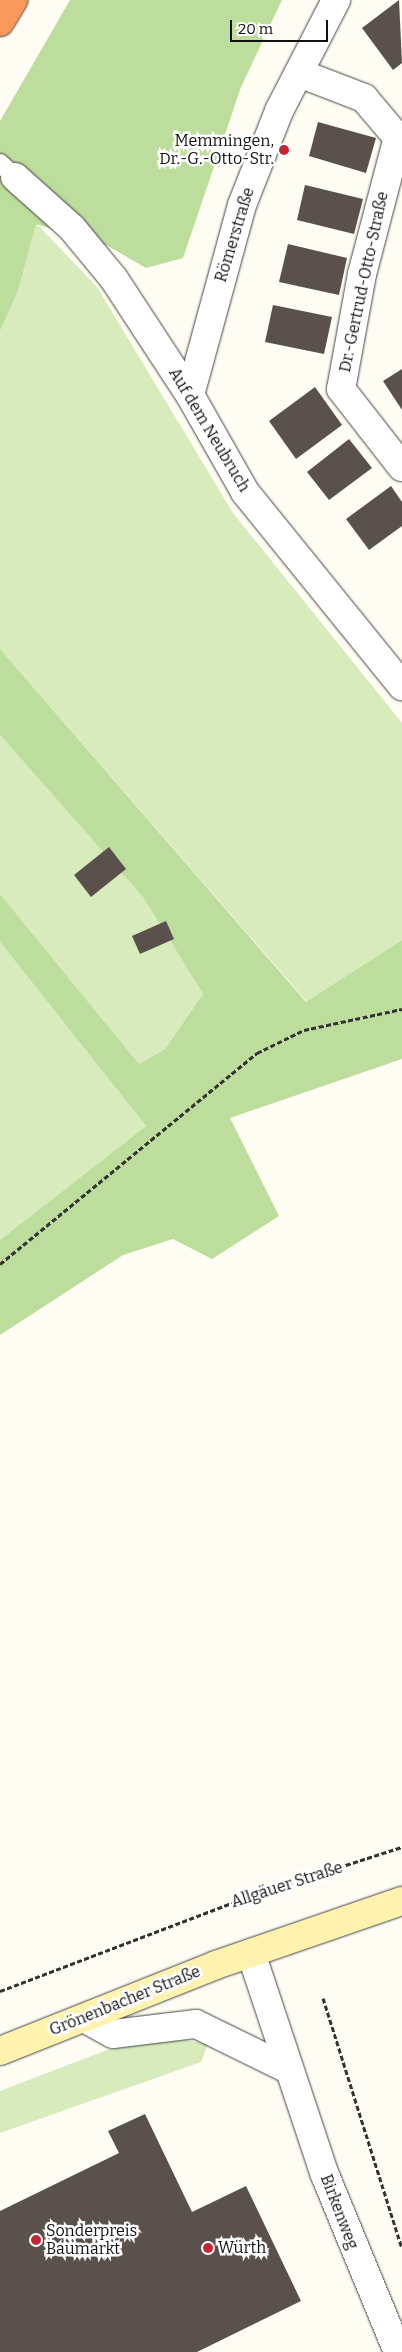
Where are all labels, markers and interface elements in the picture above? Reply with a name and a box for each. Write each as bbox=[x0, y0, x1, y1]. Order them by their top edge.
scale bar bbox=[232, 10, 330, 42]
text: 20 m bbox=[238, 20, 273, 38]
place label: Memmingen, Dr.-G.-Otto-Str. bbox=[159, 131, 274, 169]
marker: Memmingen, Dr.-G.-Otto-Str. bbox=[278, 144, 290, 156]
street label: Römerstraße bbox=[211, 185, 259, 285]
street label: Dr.-Gertrud-Otto-Straße bbox=[335, 190, 393, 374]
street label: Auf dem Neubruch bbox=[164, 364, 254, 496]
street label: Allgäuer Straße bbox=[229, 1858, 345, 1912]
street label: Grönenbacher Straße bbox=[47, 1962, 203, 2040]
street label: Birkenweg bbox=[316, 2172, 362, 2252]
place label: Sonderpreis Baumarkt bbox=[46, 2221, 137, 2259]
marker: Sonderpreis Baumarkt bbox=[30, 2234, 42, 2246]
place label: Würth bbox=[218, 2238, 266, 2258]
marker: Würth bbox=[202, 2242, 214, 2254]

